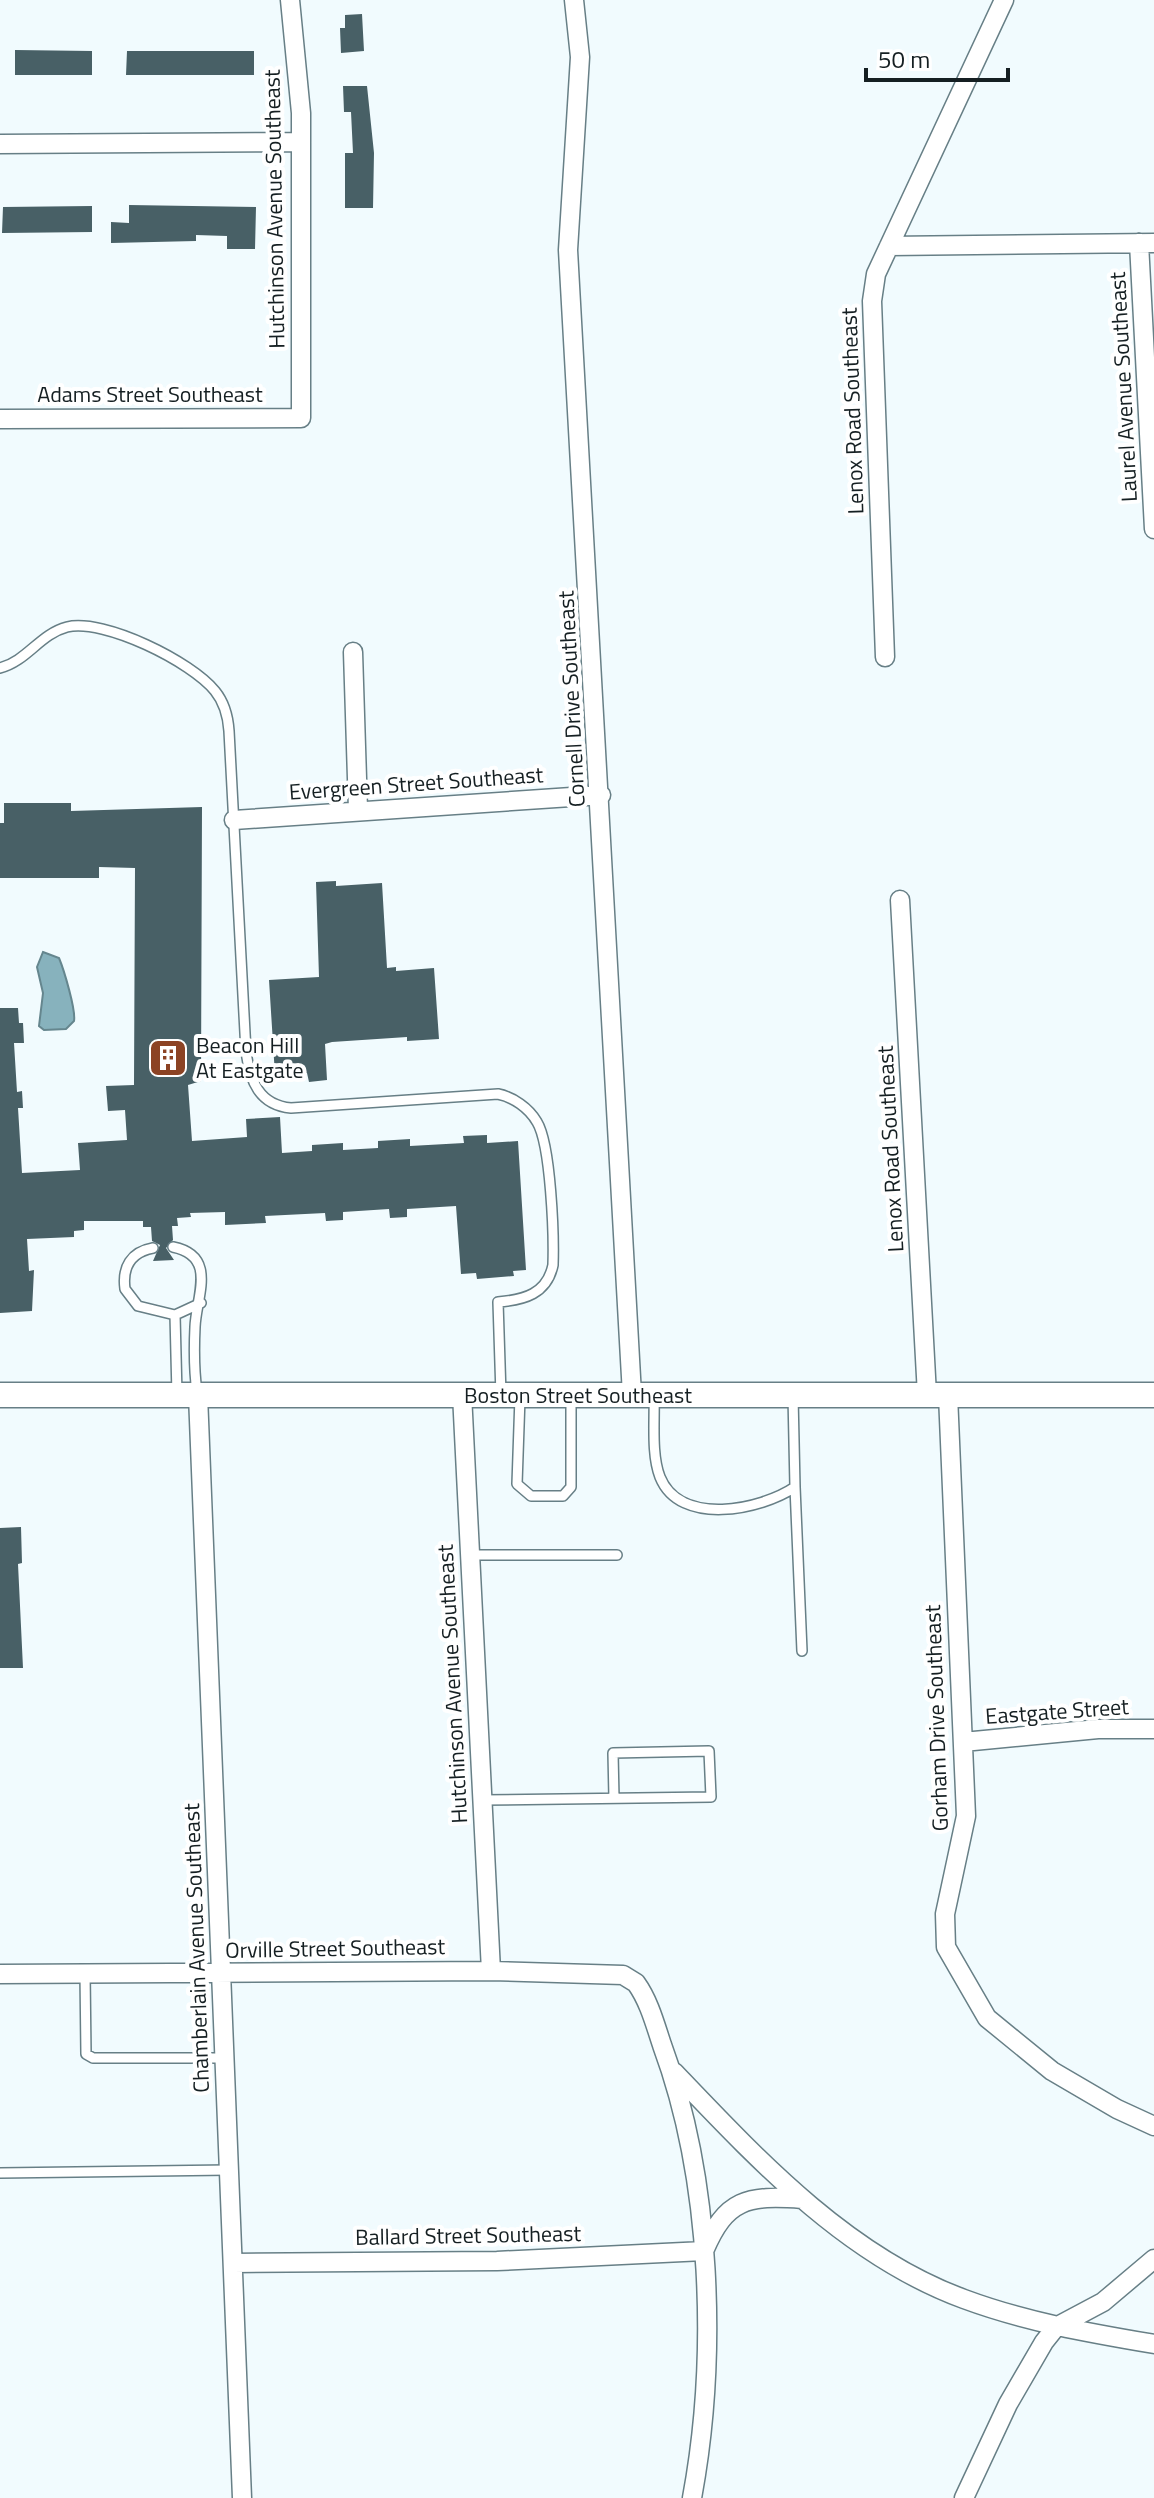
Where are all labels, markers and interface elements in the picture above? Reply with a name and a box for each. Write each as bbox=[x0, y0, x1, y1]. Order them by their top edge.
scale bar bbox=[866, 32, 1008, 82]
text: 50 m bbox=[878, 41, 930, 77]
street label: Hutchinson Avenue Southeast bbox=[255, 69, 293, 349]
street label: Laurel Avenue Southeast bbox=[1100, 271, 1146, 503]
street label: Lenox Road Southeast bbox=[831, 307, 873, 515]
street label: Adams Street Southeast bbox=[37, 377, 263, 411]
street label: Cornell Drive Southeast bbox=[548, 590, 594, 808]
street label: Evergreen Street Southeast bbox=[288, 757, 545, 809]
place label: Beacon Hill At Eastgate bbox=[196, 1028, 304, 1087]
building icon: Beacon Hill At Eastgate bbox=[147, 1037, 189, 1079]
street label: Lenox Road Southeast bbox=[868, 1045, 912, 1253]
street label: Boston Street Southeast bbox=[464, 1378, 692, 1412]
street label: Hutchinson Avenue Southeast bbox=[428, 1543, 476, 1824]
street label: Gorham Drive Southeast bbox=[915, 1604, 957, 1832]
street label: Eastgate Street bbox=[984, 1689, 1130, 1733]
street label: Chamberlain Avenue Southeast bbox=[174, 1802, 218, 2093]
street label: Orville Street Southeast bbox=[225, 1929, 446, 1967]
street label: Ballard Street Southeast bbox=[355, 2216, 582, 2254]

